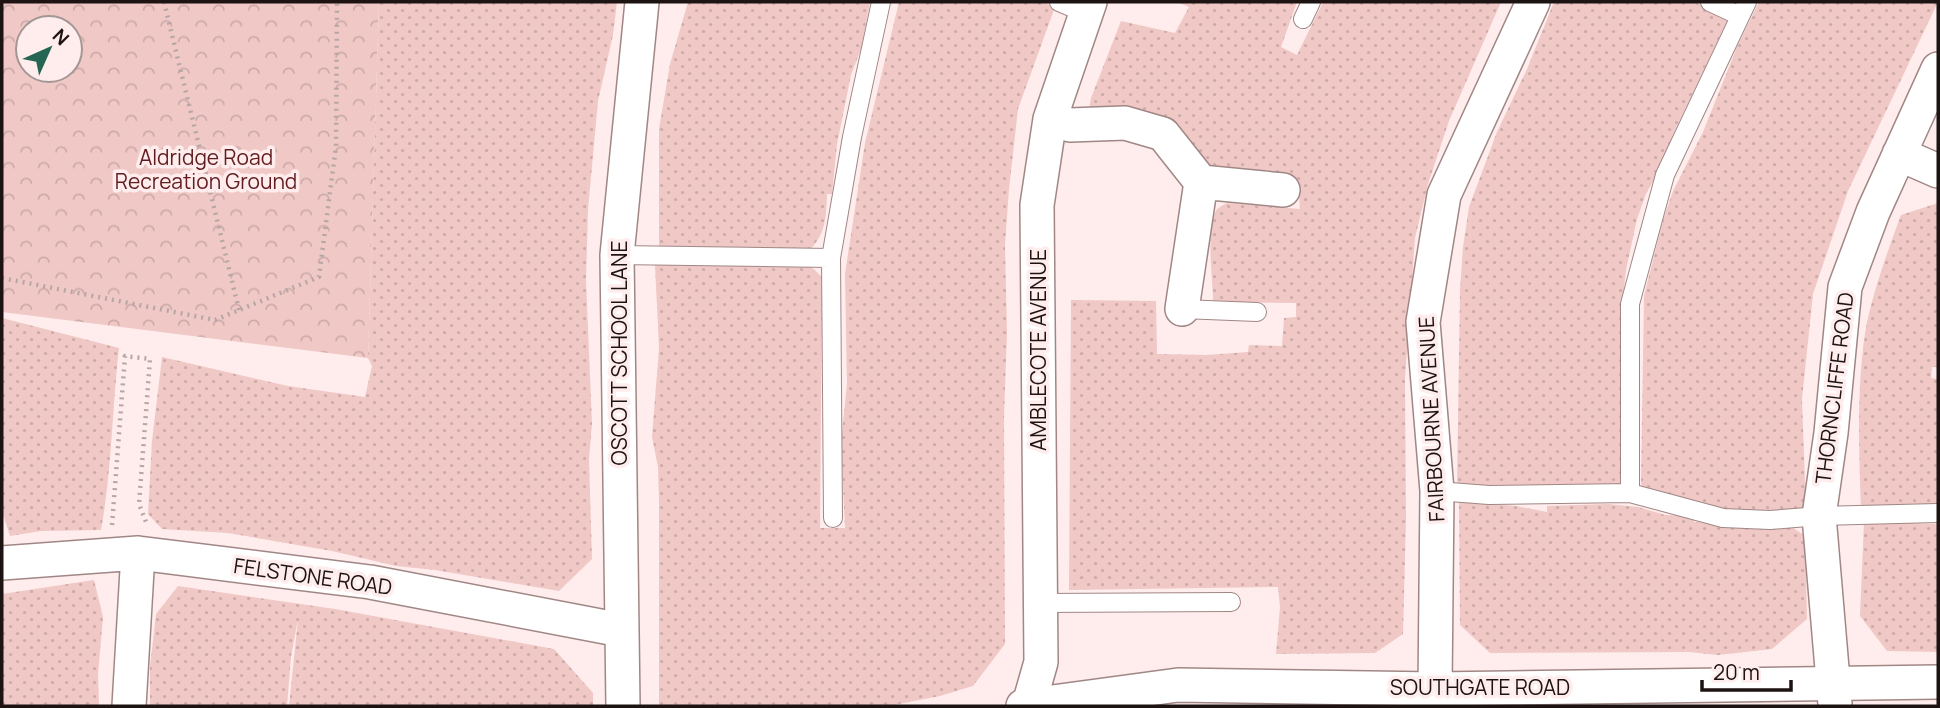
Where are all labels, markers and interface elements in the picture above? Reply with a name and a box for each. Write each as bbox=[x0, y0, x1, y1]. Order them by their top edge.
north arrow bbox=[14, 14, 84, 84]
text: N bbox=[47, 23, 75, 51]
park label: Aldridge Road Recreation Ground bbox=[115, 143, 297, 195]
street label: OSCOTT SCHOOL LANE bbox=[605, 241, 633, 465]
street label: AMBLECOTE AVENUE bbox=[1024, 249, 1052, 451]
street label: THORNCLIFFE ROAD bbox=[1808, 290, 1860, 486]
street label: FAIRBOURNE AVENUE bbox=[1412, 315, 1450, 523]
street label: FELSTONE ROAD bbox=[232, 551, 394, 601]
scale bar bbox=[1702, 648, 1791, 692]
text: 20 m bbox=[1713, 658, 1760, 686]
street label: SOUTHGATE ROAD bbox=[1390, 673, 1570, 701]

